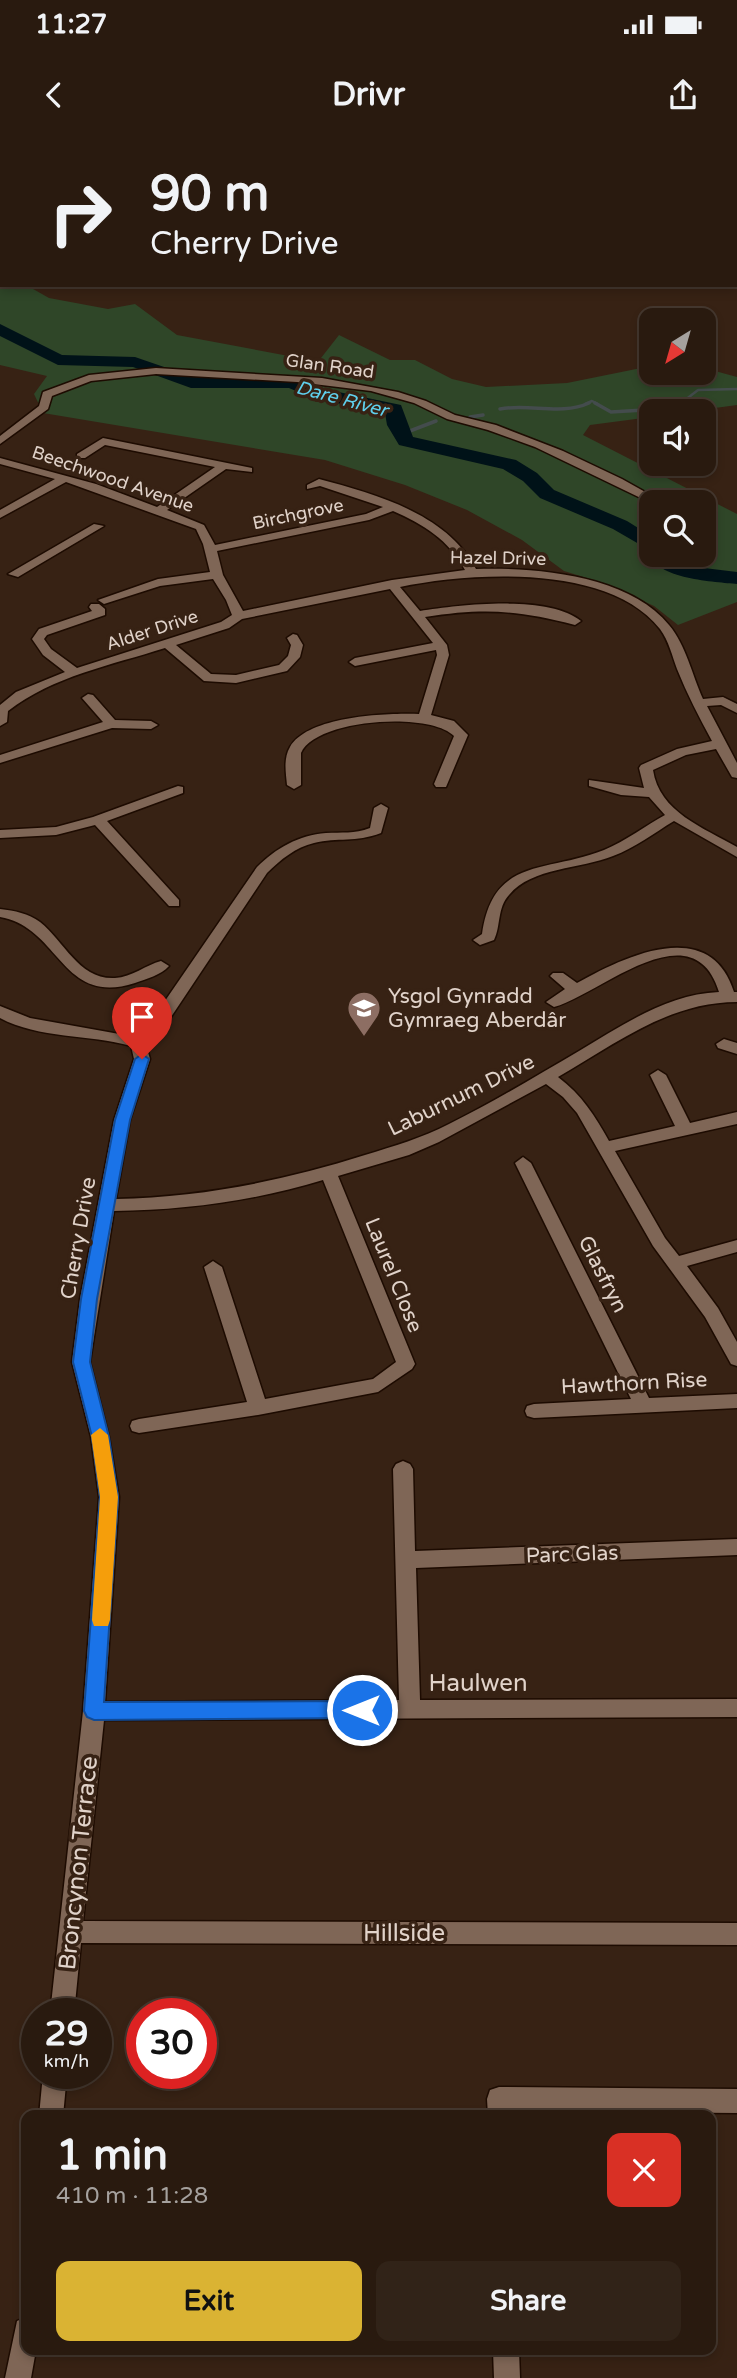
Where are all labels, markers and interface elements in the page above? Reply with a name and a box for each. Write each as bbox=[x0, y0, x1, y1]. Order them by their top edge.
text: 11:27 bbox=[35, 9, 107, 40]
icon: back bbox=[35, 76, 73, 114]
text: Drivr bbox=[332, 76, 405, 114]
icon: share bbox=[664, 76, 702, 114]
text: 90 m bbox=[150, 165, 269, 224]
icon: right bbox=[35, 168, 126, 259]
text: Cherry Drive bbox=[150, 225, 339, 263]
north arrow bbox=[639, 308, 716, 385]
map controls bbox=[639, 308, 716, 567]
street label: Glan Road bbox=[284, 349, 376, 383]
water label: Dare River bbox=[294, 376, 392, 422]
button: sound bbox=[639, 399, 716, 476]
street label: Beechwood Avenue bbox=[29, 441, 197, 517]
button: search bbox=[639, 490, 716, 567]
street label: Birchgrove bbox=[251, 494, 345, 534]
street label: Hazel Drive bbox=[450, 546, 546, 570]
street label: Alder Drive bbox=[103, 605, 201, 655]
place label: Ysgol Gynradd Gymraeg Aberdâr bbox=[388, 984, 566, 1033]
pin bbox=[112, 987, 172, 1059]
school or university icon: Ysgol Gynradd Gymraeg Aberdâr bbox=[345, 989, 383, 1038]
icon: arrive bbox=[123, 998, 161, 1036]
street label: Laburnum Drive bbox=[384, 1049, 539, 1142]
street label: Cherry Drive bbox=[55, 1175, 102, 1301]
street label: Laurel Close bbox=[359, 1214, 428, 1336]
street label: Glasfryn bbox=[573, 1232, 633, 1317]
street label: Hawthorn Rise bbox=[560, 1367, 708, 1400]
street label: Parc Glas bbox=[525, 1540, 619, 1569]
street label: Haulwen bbox=[428, 1669, 528, 1698]
position arrow bbox=[325, 1673, 399, 1747]
street label: Broncynon Terrace bbox=[53, 1755, 104, 1972]
street label: Hillside bbox=[363, 1919, 445, 1948]
speed limit sign: 30 bbox=[126, 1998, 217, 2089]
text: 29 bbox=[45, 2013, 88, 2055]
text: km/h bbox=[44, 2050, 89, 2072]
text: 1 min bbox=[56, 2130, 168, 2181]
button: close bbox=[607, 2133, 681, 2207]
text: 410 m · 11:28 bbox=[56, 2182, 208, 2210]
button: Exit bbox=[56, 2261, 362, 2341]
button: Share bbox=[376, 2261, 681, 2341]

